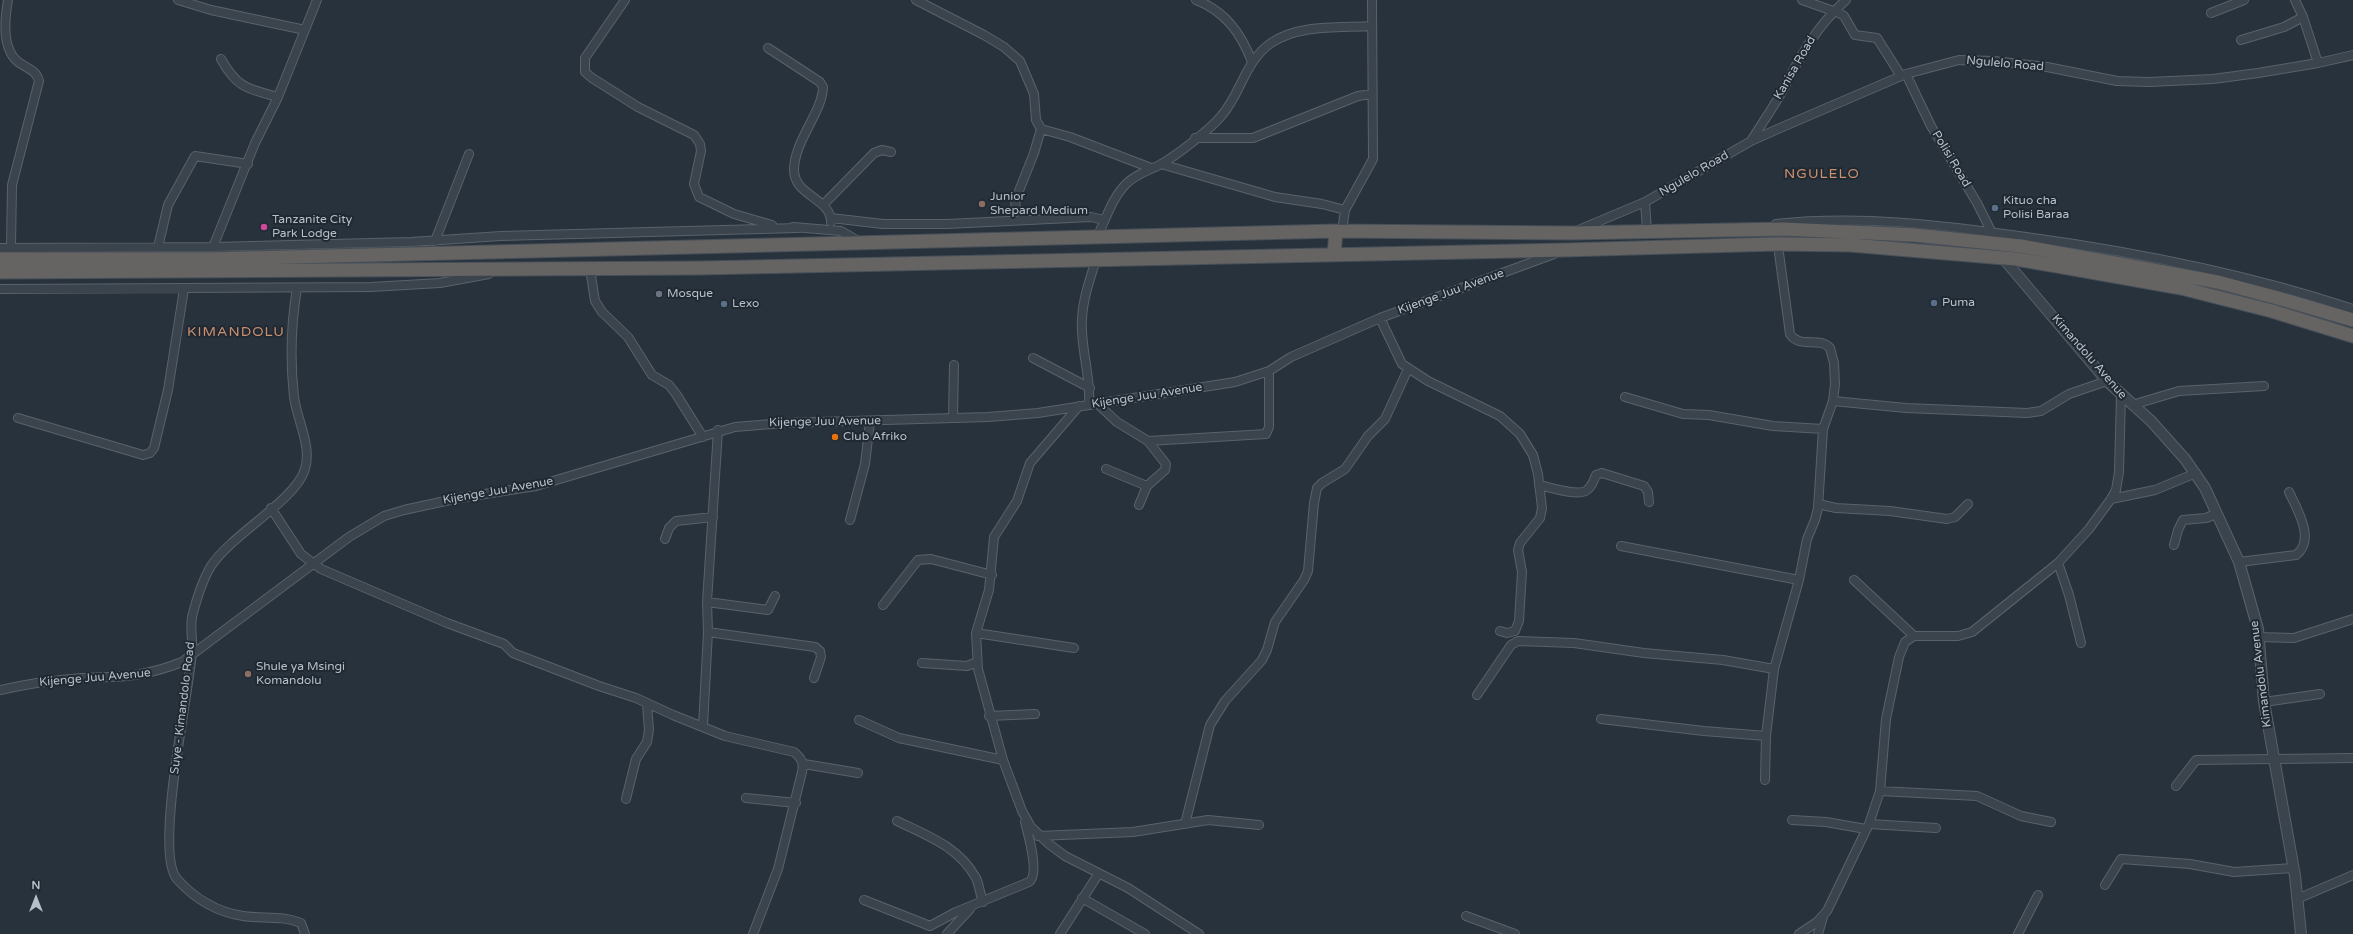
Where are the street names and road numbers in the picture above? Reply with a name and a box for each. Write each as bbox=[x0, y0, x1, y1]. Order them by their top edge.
street label: Kanisa Road bbox=[1771, 34, 1819, 102]
street label: Ngulelo Road bbox=[1966, 53, 2044, 75]
street label: Polisi Road bbox=[1929, 128, 1973, 190]
street label: Ngulelo Road bbox=[1657, 148, 1731, 200]
street label: Kijenge Juu Avenue bbox=[1396, 266, 1506, 318]
street label: Kimandolu Avenue bbox=[2048, 312, 2130, 402]
street label: Kijenge Juu Avenue bbox=[1091, 380, 1203, 412]
street label: Kijenge Juu Avenue bbox=[769, 414, 881, 430]
street label: Kijenge Juu Avenue bbox=[442, 474, 554, 508]
street label: Kimandolu Avenue bbox=[2247, 620, 2275, 728]
street label: Suye - Kimandolo Road bbox=[168, 641, 198, 775]
street label: Kijenge Juu Avenue bbox=[39, 666, 151, 690]

